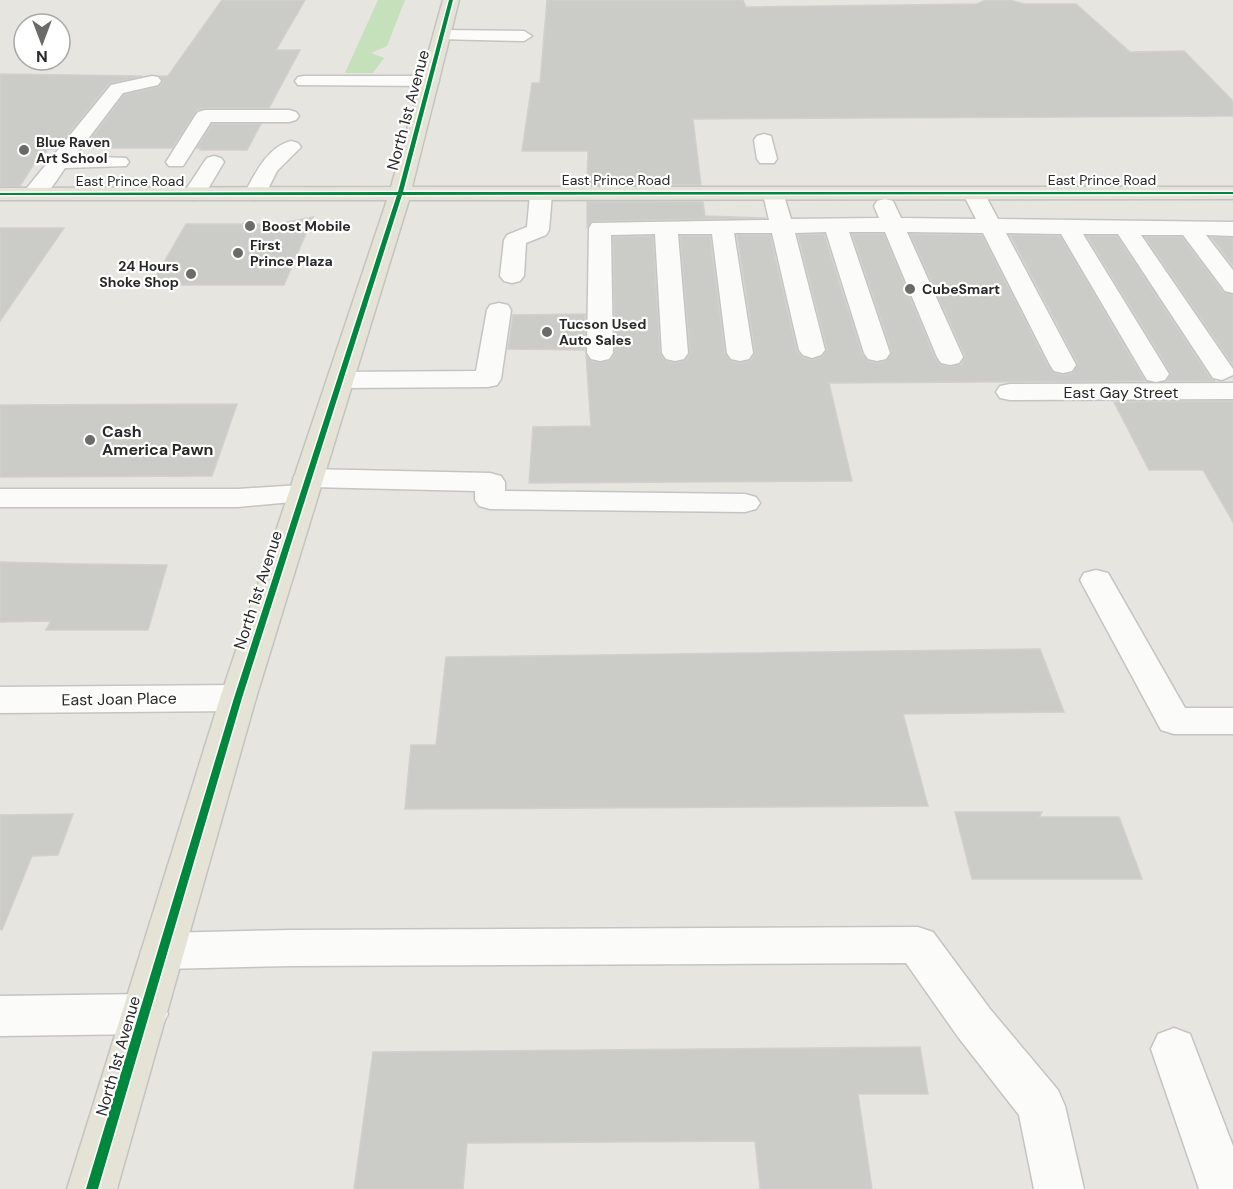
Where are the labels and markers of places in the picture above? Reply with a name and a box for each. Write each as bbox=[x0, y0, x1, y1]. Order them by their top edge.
place label: Blue Raven Art School bbox=[36, 133, 110, 167]
marker: Blue Raven Art School bbox=[17, 143, 31, 157]
place label: Boost Mobile bbox=[262, 217, 351, 235]
marker: Boost Mobile bbox=[243, 219, 257, 233]
place label: First Prince Plaza bbox=[250, 236, 333, 270]
marker: First Prince Plaza bbox=[231, 246, 245, 260]
place label: 24 Hours Shoke Shop bbox=[99, 257, 179, 291]
marker: 24 Hours Shoke Shop bbox=[184, 267, 198, 281]
place label: CubeSmart bbox=[922, 280, 1000, 298]
marker: CubeSmart bbox=[903, 282, 917, 296]
place label: Tucson Used Auto Sales bbox=[559, 315, 646, 349]
marker: Tucson Used Auto Sales bbox=[540, 325, 554, 339]
place label: Cash America Pawn bbox=[102, 421, 213, 460]
marker: Cash America Pawn bbox=[83, 433, 97, 447]

